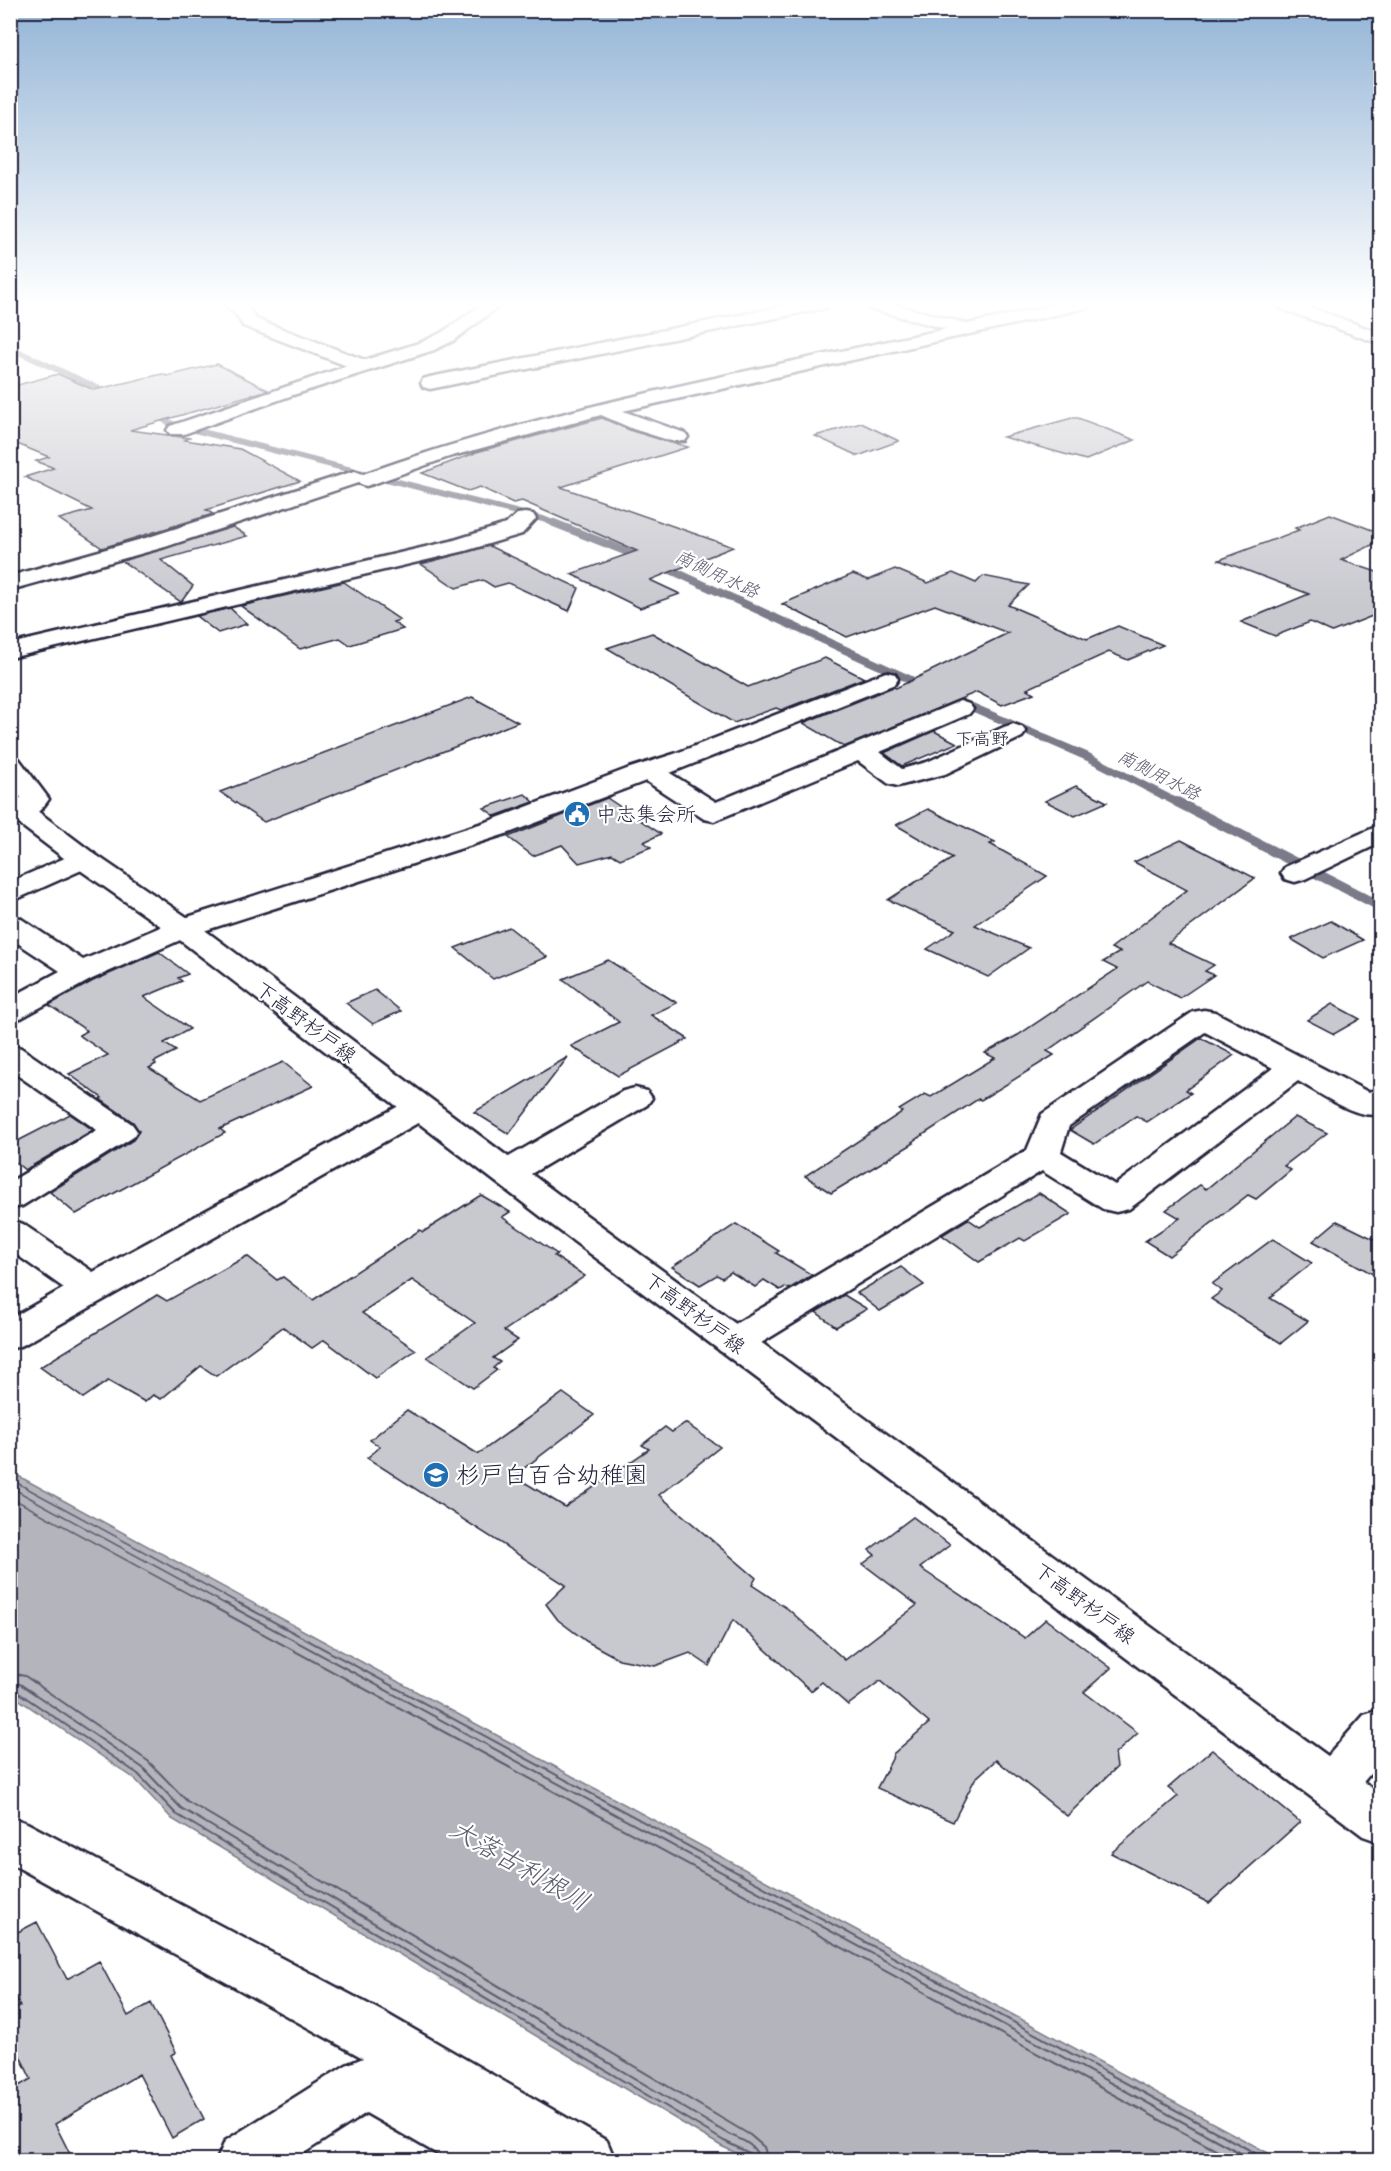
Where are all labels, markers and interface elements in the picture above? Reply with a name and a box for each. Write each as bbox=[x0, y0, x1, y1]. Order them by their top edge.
water label: 南側用水路 bbox=[672, 545, 763, 603]
district label: 下高野 bbox=[955, 728, 1009, 750]
water label: 南側用水路 bbox=[1114, 745, 1205, 806]
public building icon: 中志集会所 bbox=[562, 799, 592, 829]
place label: 中志集会所 bbox=[596, 802, 696, 826]
street label: 下高野杉戸線 bbox=[251, 976, 361, 1068]
street label: 下高野杉戸線 bbox=[640, 1267, 750, 1359]
school or university icon: 杉戸白百合幼稚園 bbox=[421, 1460, 451, 1490]
place label: 杉戸白百合幼稚園 bbox=[456, 1460, 648, 1489]
street label: 下高野杉戸線 bbox=[1030, 1557, 1140, 1649]
water label: 大落古利根川 bbox=[444, 1812, 596, 1918]

